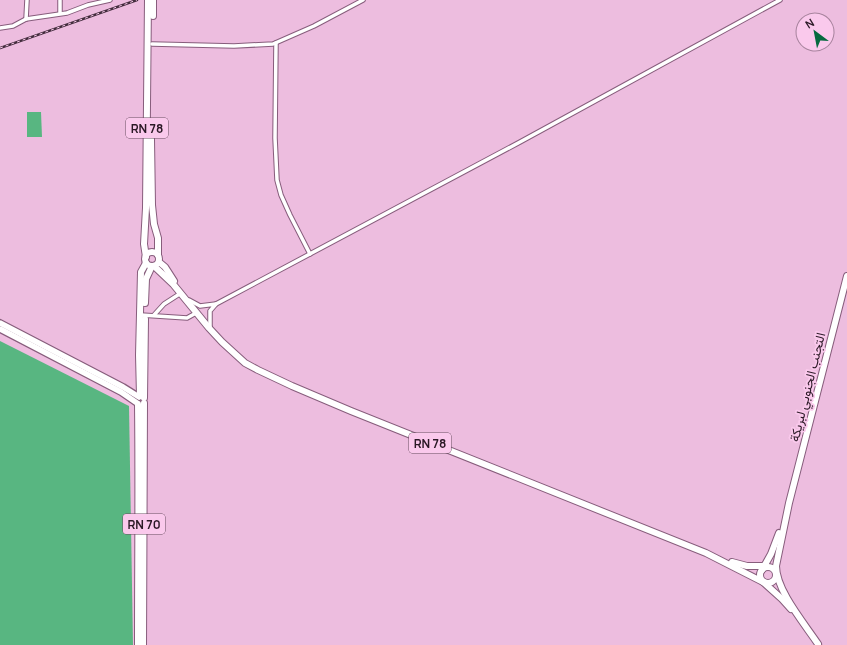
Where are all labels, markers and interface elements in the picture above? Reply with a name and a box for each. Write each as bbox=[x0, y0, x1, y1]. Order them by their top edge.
north arrow bbox=[795, 12, 835, 52]
text: N bbox=[802, 15, 817, 32]
road number: RN 78 bbox=[126, 118, 168, 138]
street label: التجنب الجنوبي لبريكة bbox=[785, 331, 831, 444]
road number: RN 78 bbox=[409, 433, 451, 453]
road number: RN 70 bbox=[123, 514, 165, 534]

